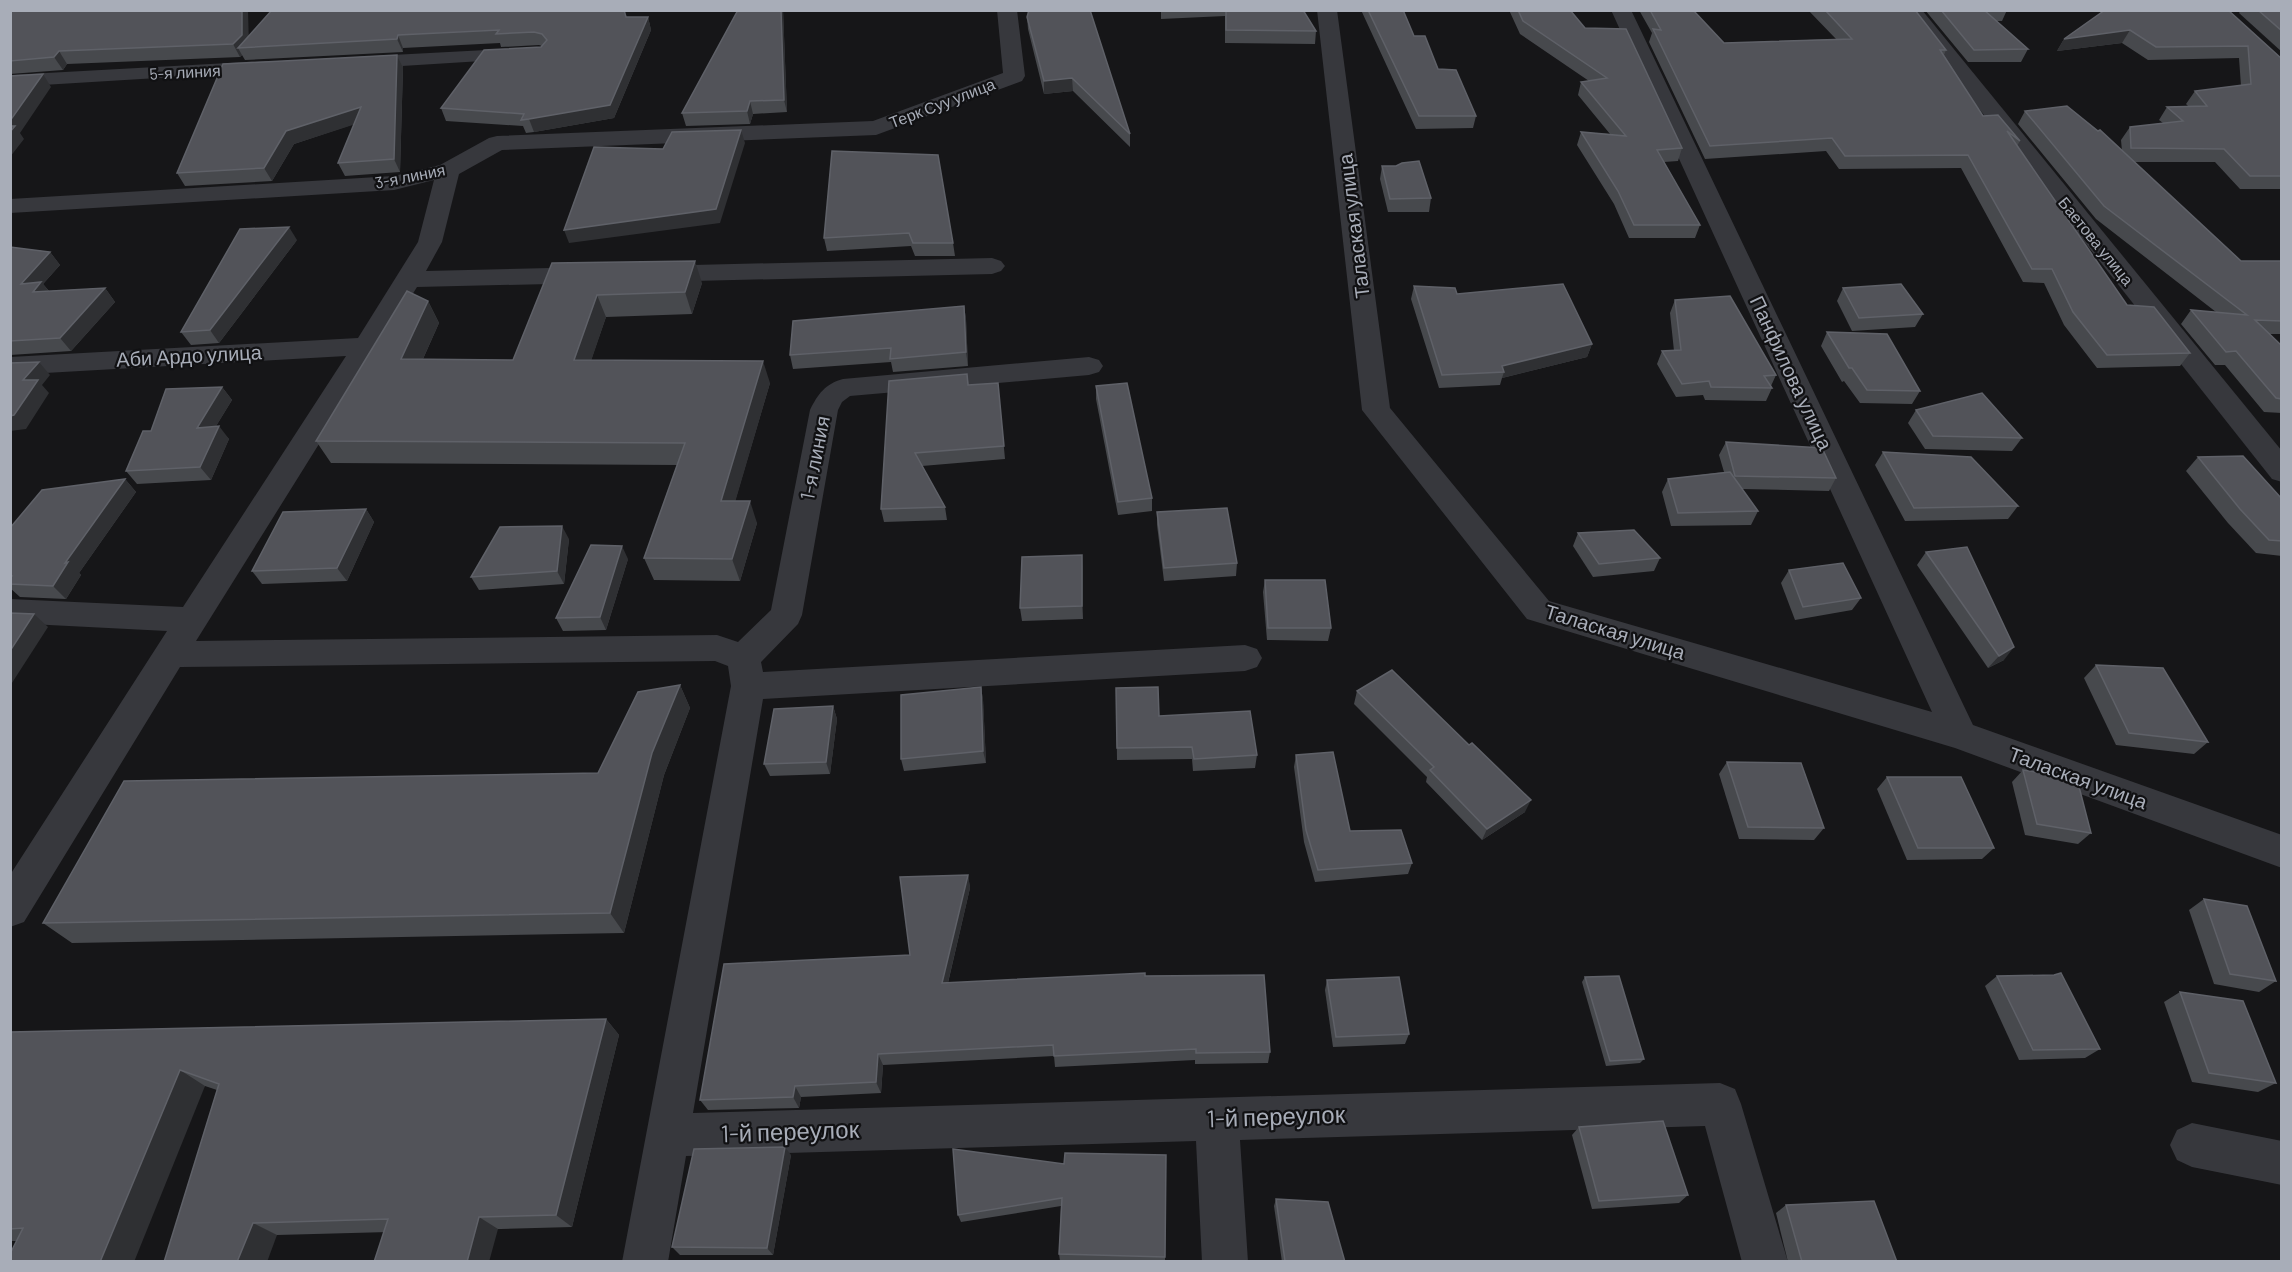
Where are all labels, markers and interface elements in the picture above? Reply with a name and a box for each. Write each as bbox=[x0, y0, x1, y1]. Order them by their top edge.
street label: 5-я линия bbox=[149, 60, 221, 83]
street label: Терк Суу улица bbox=[886, 74, 997, 131]
street label: Талаская улица bbox=[1332, 152, 1374, 300]
street label: 3-я линия bbox=[373, 159, 447, 192]
street label: Баетова улица bbox=[2055, 193, 2138, 289]
street label: Панфилова улица bbox=[1746, 292, 1839, 454]
street label: Аби Ардо улица bbox=[116, 339, 263, 371]
street label: 1-я линия bbox=[794, 414, 834, 502]
street label: Талаская улица bbox=[1542, 598, 1689, 664]
street label: Талаская улица bbox=[2006, 741, 2152, 813]
street label: 1-й переулок bbox=[1206, 1099, 1346, 1132]
street label: 1-й переулок bbox=[720, 1114, 860, 1147]

